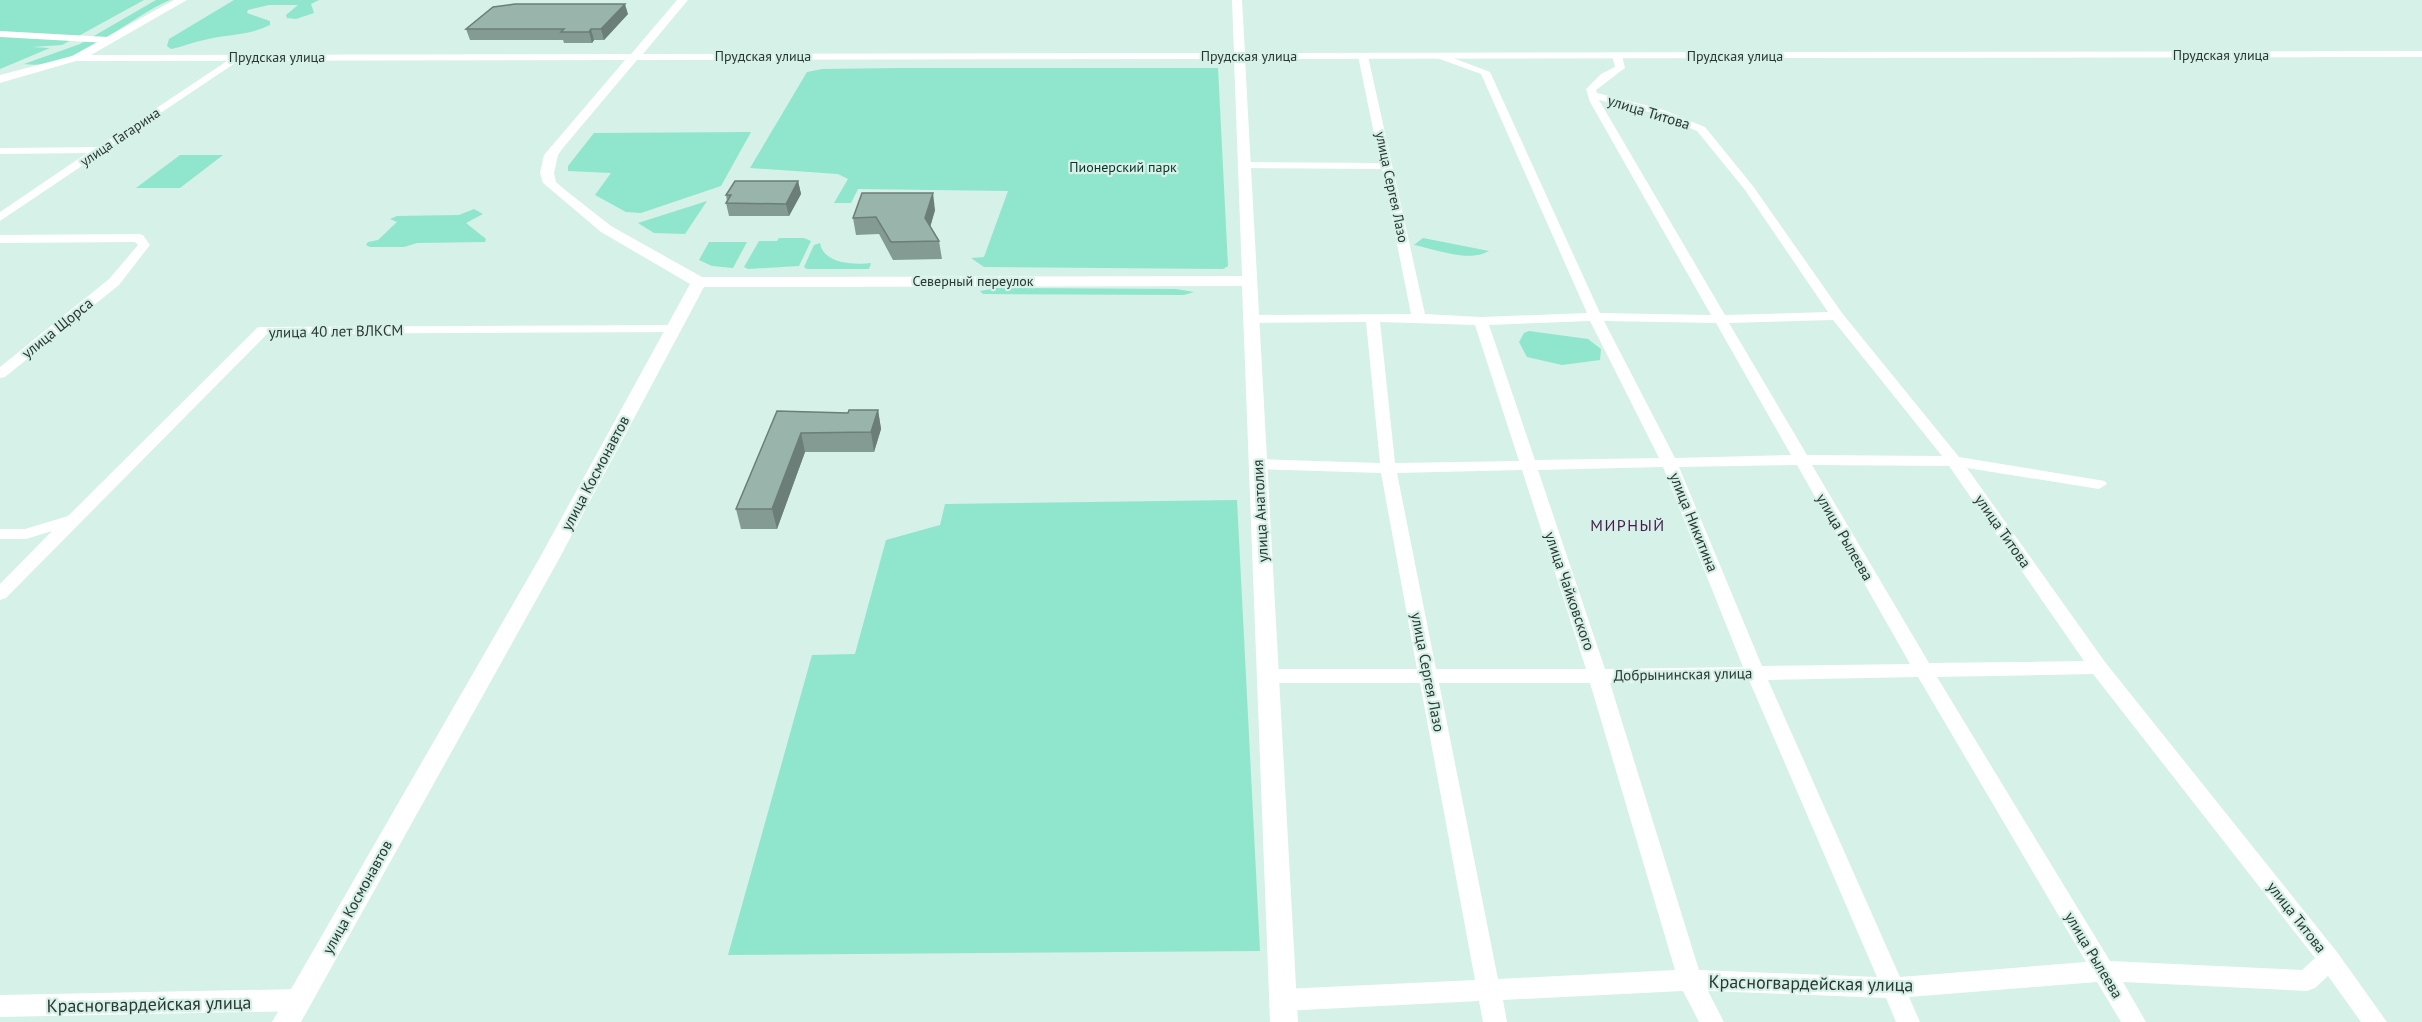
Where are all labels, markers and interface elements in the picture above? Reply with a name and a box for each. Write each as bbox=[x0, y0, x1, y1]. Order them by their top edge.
street label: Прудская улица bbox=[2173, 46, 2269, 64]
street label: Прудская улица bbox=[715, 47, 811, 65]
street label: Прудская улица bbox=[1201, 47, 1297, 65]
street label: Прудская улица bbox=[1687, 47, 1783, 65]
street label: Прудская улица bbox=[229, 48, 325, 66]
street label: улица Титова bbox=[1605, 90, 1693, 134]
street label: улица Гагарина bbox=[77, 104, 164, 170]
street label: улица Сергея Лазо bbox=[1371, 130, 1413, 244]
park label: Пионерский парк bbox=[1069, 158, 1177, 176]
street label: Северный переулок bbox=[912, 272, 1034, 290]
street label: улица Щорса bbox=[18, 294, 96, 362]
street label: улица 40 лет ВЛКСМ bbox=[269, 320, 403, 342]
street label: улица Космонавтов bbox=[557, 412, 633, 534]
street label: улица Анатолия bbox=[1248, 459, 1272, 563]
street label: улица Никитина bbox=[1665, 470, 1723, 574]
street label: улица Рылеева bbox=[1812, 490, 1878, 584]
street label: улица Титова bbox=[1971, 491, 2035, 571]
district label: МИРНЫЙ bbox=[1590, 515, 1666, 535]
street label: улица Чайковского bbox=[1541, 529, 1599, 653]
street label: улица Сергея Лазо bbox=[1407, 611, 1449, 733]
street label: Добрынинская улица bbox=[1613, 663, 1753, 685]
street label: улица Космонавтов bbox=[318, 837, 396, 957]
street label: улица Титова bbox=[2263, 878, 2331, 956]
street label: улица Рылеева bbox=[2061, 908, 2127, 1002]
street label: Красногвардейская улица bbox=[1708, 970, 1914, 996]
street label: Красногвардейская улица bbox=[46, 991, 252, 1017]

